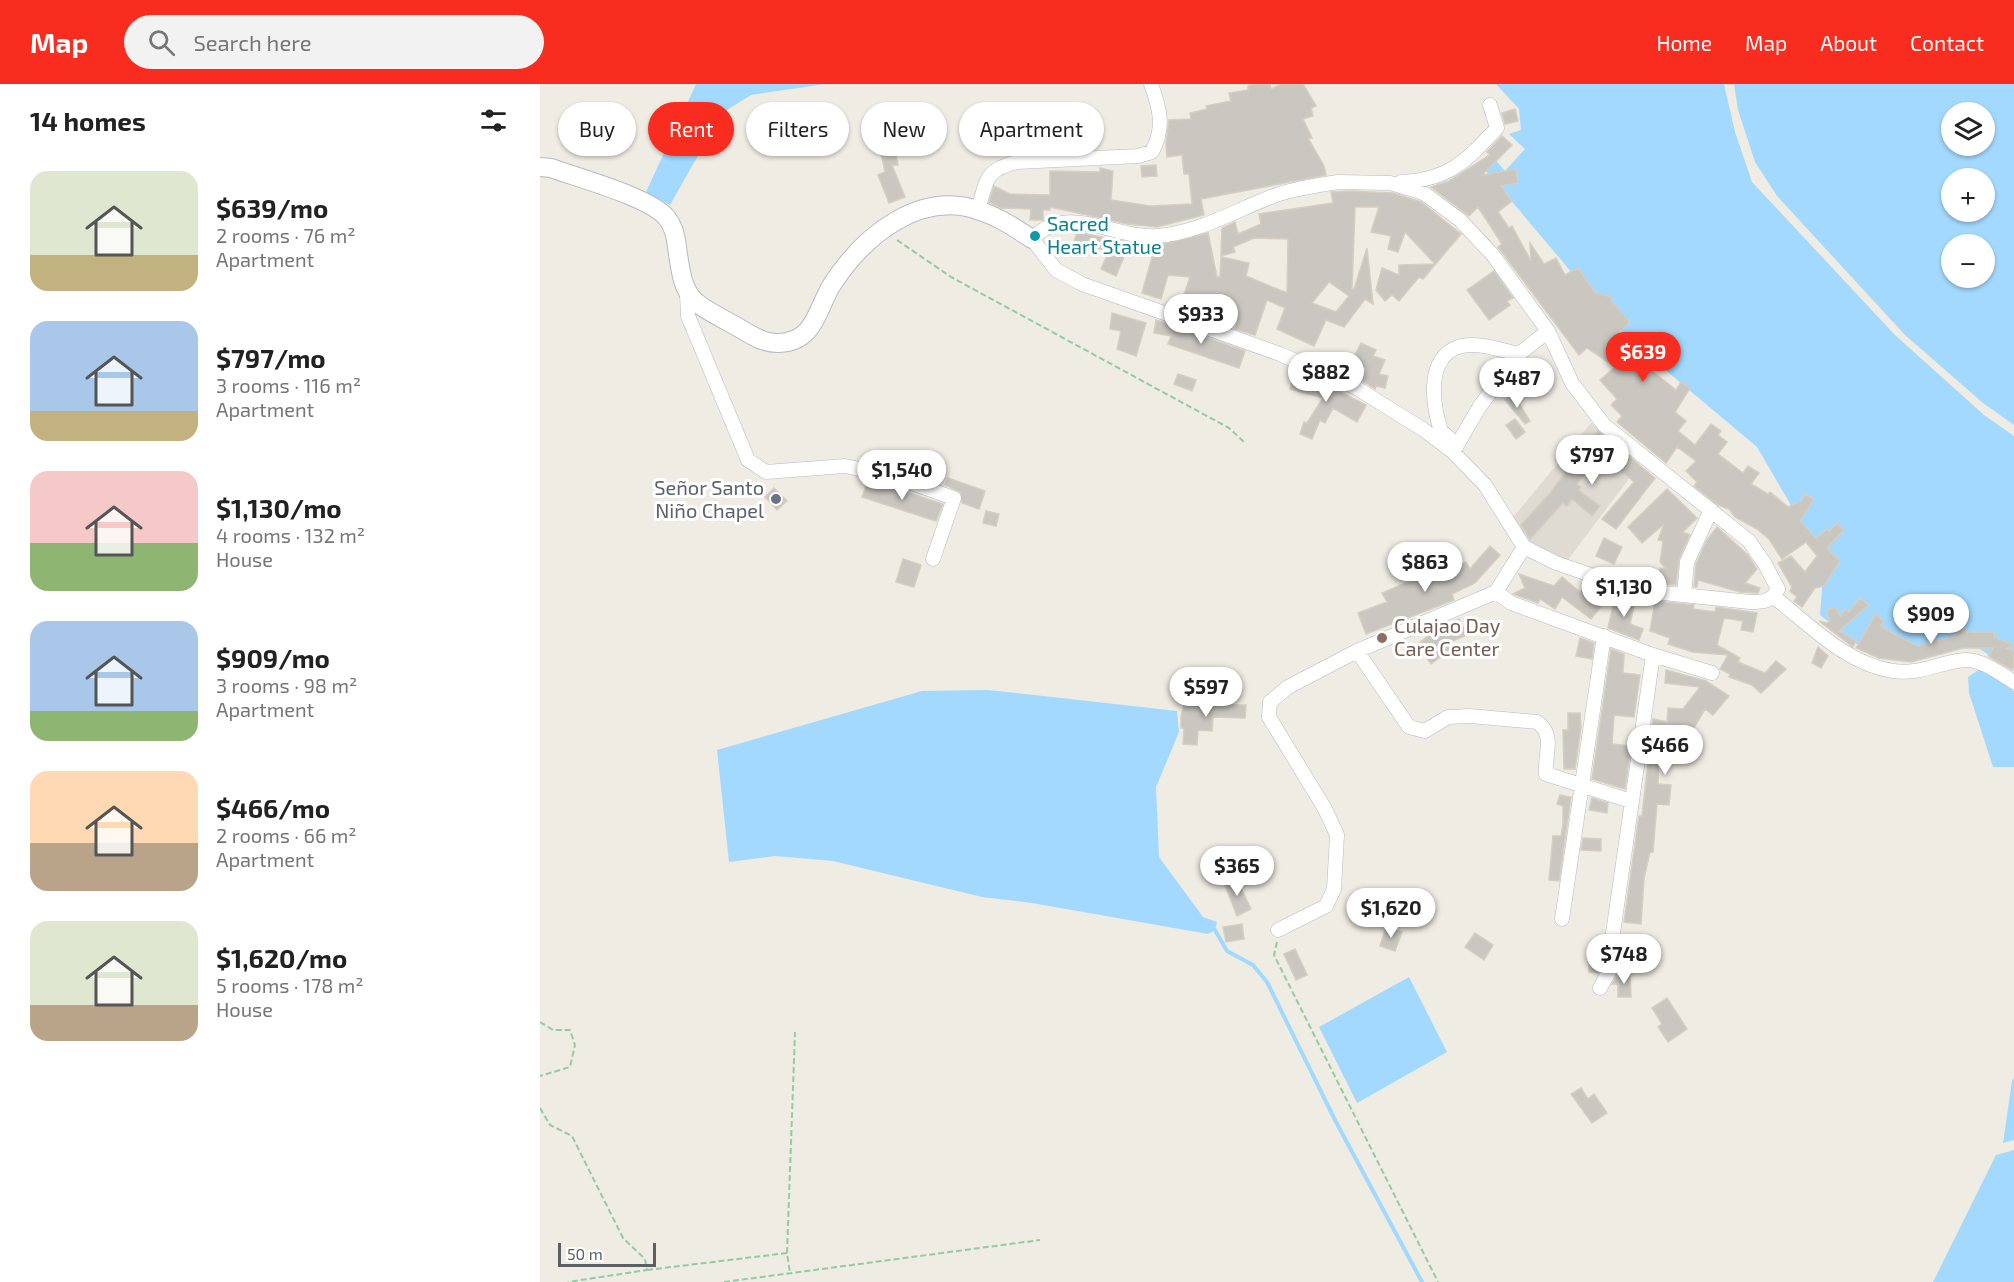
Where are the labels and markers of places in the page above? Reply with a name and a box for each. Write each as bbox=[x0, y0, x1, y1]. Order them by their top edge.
place label: Sacred Heart Statue bbox=[1047, 211, 1162, 258]
marker: Sacred Heart Statue bbox=[1028, 229, 1042, 243]
pin: $933 bbox=[1165, 294, 1237, 345]
pin: $639 bbox=[1607, 332, 1679, 383]
pin: $882 bbox=[1290, 352, 1362, 403]
pin: $487 bbox=[1481, 358, 1553, 409]
pin: $797 bbox=[1556, 435, 1628, 486]
pin: $1,540 bbox=[853, 450, 951, 501]
place label: Señor Santo Niño Chapel bbox=[654, 475, 764, 522]
marker: Señor Santo Niño Chapel bbox=[769, 492, 783, 506]
pin: $863 bbox=[1389, 542, 1461, 593]
pin: $1,130 bbox=[1575, 567, 1673, 618]
pin: $909 bbox=[1895, 594, 1967, 645]
place label: Culajao Day Care Center bbox=[1394, 613, 1501, 660]
marker: Culajao Day Care Center bbox=[1375, 631, 1389, 645]
pin: $597 bbox=[1170, 667, 1242, 718]
pin: $466 bbox=[1629, 725, 1701, 776]
pin: $365 bbox=[1201, 846, 1273, 897]
pin: $1,620 bbox=[1342, 888, 1440, 939]
pin: $748 bbox=[1588, 934, 1660, 985]

